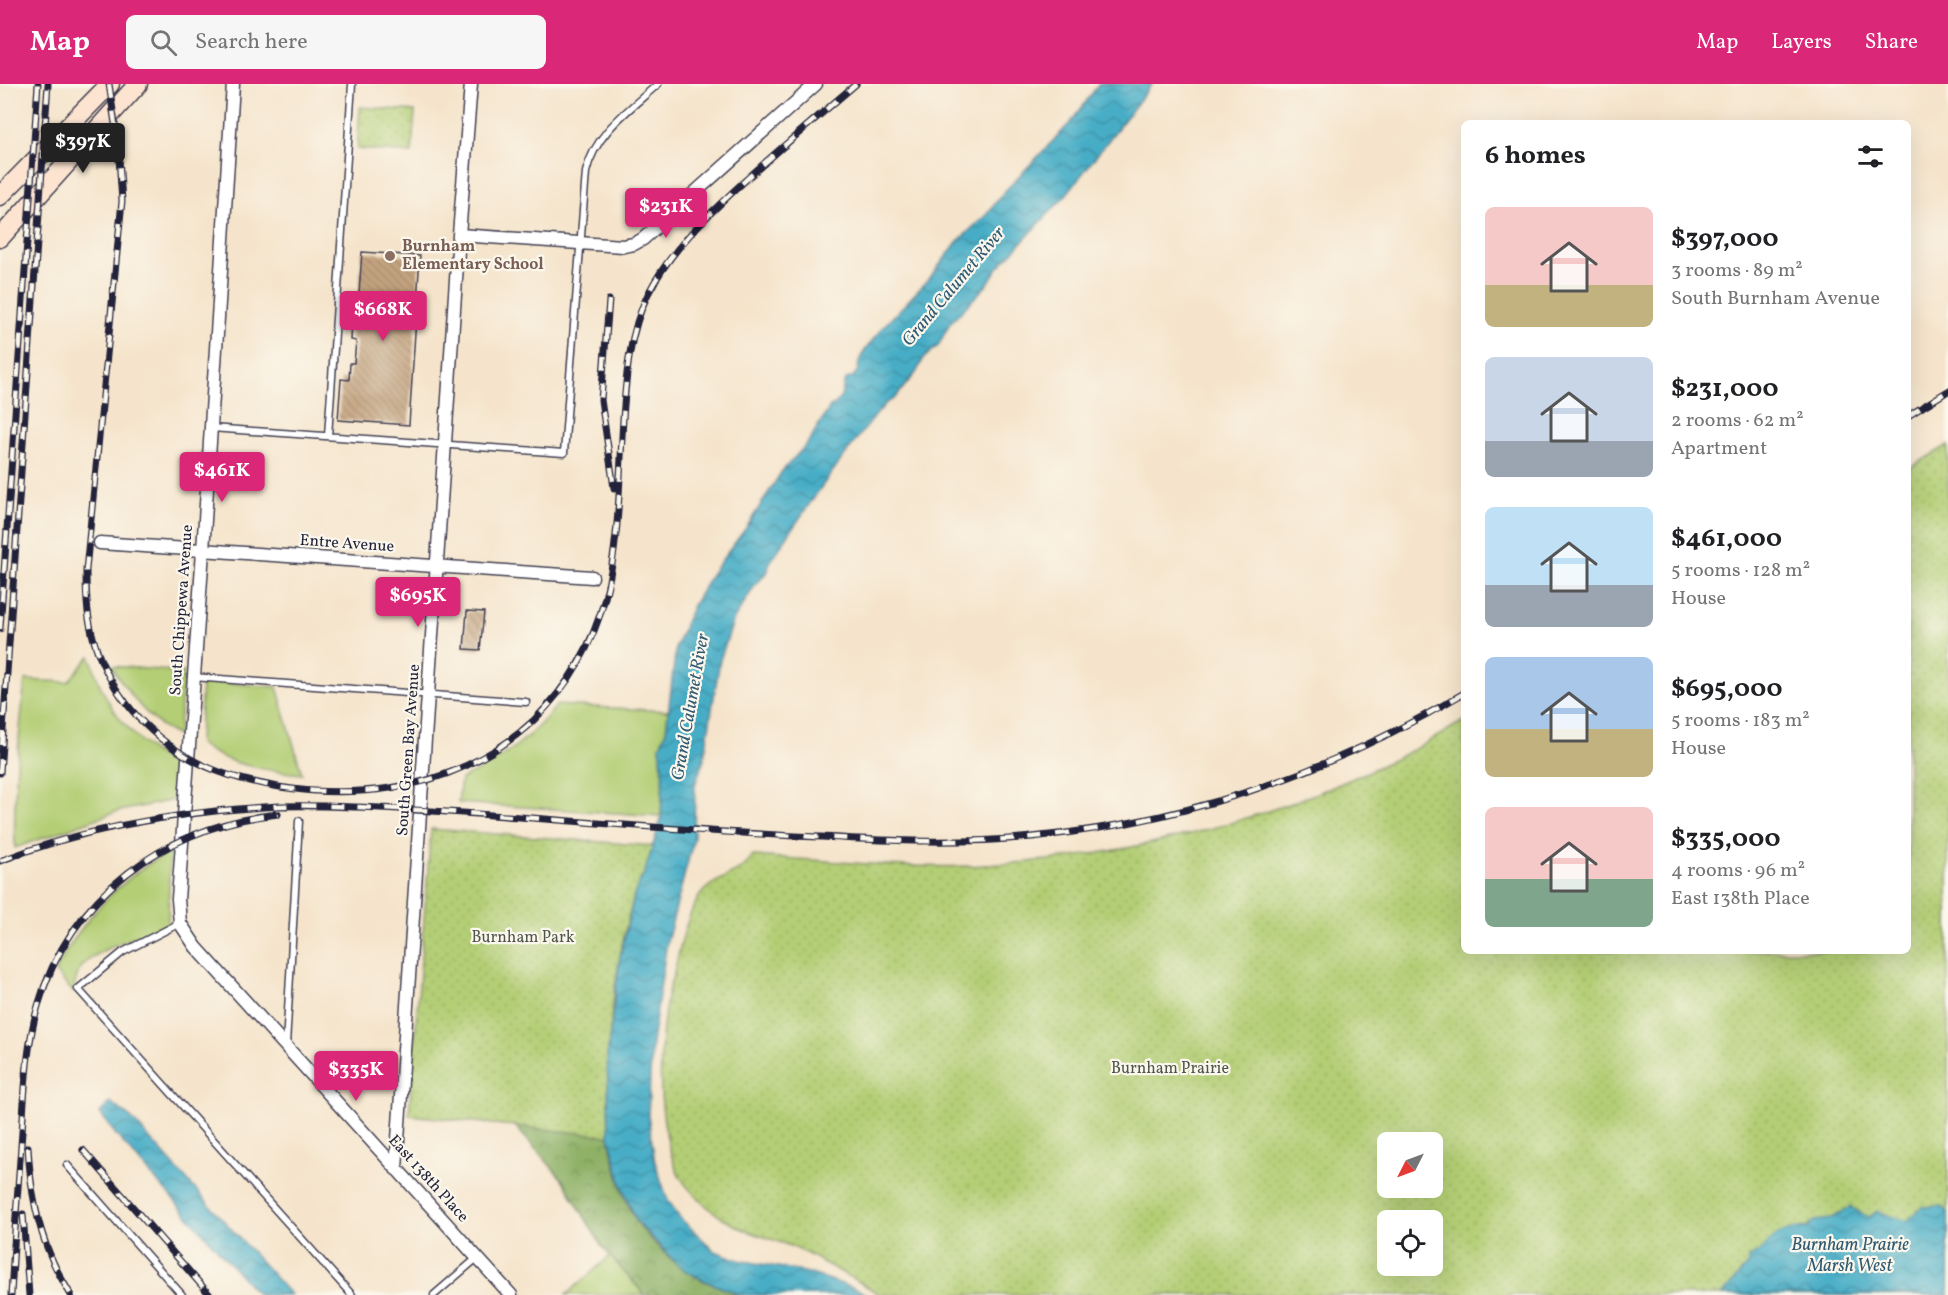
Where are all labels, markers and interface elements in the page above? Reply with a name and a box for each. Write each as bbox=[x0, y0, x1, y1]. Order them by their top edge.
search box bbox=[126, 15, 546, 69]
text: Map bbox=[30, 23, 90, 62]
icon: search bbox=[147, 26, 180, 59]
text: Search here bbox=[195, 27, 308, 58]
text: Map bbox=[1696, 28, 1738, 57]
text: Layers bbox=[1771, 28, 1832, 57]
text: Share bbox=[1865, 28, 1918, 57]
pin: $397K bbox=[41, 123, 125, 174]
text: $397K bbox=[55, 128, 111, 156]
text: 6 homes bbox=[1485, 138, 1586, 174]
icon: filters bbox=[1854, 140, 1887, 173]
pin: $231K bbox=[624, 188, 708, 239]
text: $231K bbox=[639, 193, 693, 221]
text: $397,000 bbox=[1671, 221, 1779, 257]
water label: Grand Calumet River bbox=[897, 222, 1012, 352]
icon: home bbox=[1533, 231, 1605, 303]
place label: Burnham Elementary School bbox=[402, 236, 544, 276]
marker: Burnham Elementary School bbox=[383, 249, 397, 263]
text: 3 rooms · 89 m² bbox=[1671, 257, 1803, 285]
text: South Burnham Avenue bbox=[1671, 285, 1880, 313]
pin: $668K bbox=[341, 291, 425, 342]
text: $668K bbox=[354, 296, 412, 324]
text: $231,000 bbox=[1671, 371, 1778, 407]
icon: home bbox=[1533, 381, 1605, 453]
text: 2 rooms · 62 m² bbox=[1671, 407, 1804, 435]
text: Apartment bbox=[1671, 435, 1767, 463]
pin: $461K bbox=[180, 452, 264, 503]
text: $461K bbox=[194, 457, 250, 485]
text: $461,000 bbox=[1671, 521, 1782, 557]
street label: South Chippewa Avenue bbox=[165, 524, 199, 696]
street label: Entre Avenue bbox=[299, 530, 395, 558]
icon: home bbox=[1533, 531, 1605, 603]
text: 5 rooms · 128 m² bbox=[1671, 557, 1810, 585]
pin: $695K bbox=[376, 577, 460, 628]
text: $695K bbox=[389, 582, 447, 610]
text: House bbox=[1671, 585, 1726, 613]
water label: Grand Calumet River bbox=[666, 631, 716, 782]
street label: South Green Bay Avenue bbox=[392, 663, 426, 837]
text: $695,000 bbox=[1671, 671, 1783, 707]
icon: home bbox=[1533, 681, 1605, 753]
text: 5 rooms · 183 m² bbox=[1671, 707, 1810, 735]
text: House bbox=[1671, 735, 1726, 763]
text: $335,000 bbox=[1671, 821, 1781, 857]
icon: home bbox=[1533, 831, 1605, 903]
text: 4 rooms · 96 m² bbox=[1671, 857, 1805, 885]
text: East 138th Place bbox=[1671, 885, 1810, 913]
park label: Burnham Park bbox=[472, 927, 575, 949]
pin: $335K bbox=[314, 1051, 398, 1102]
text: $335K bbox=[328, 1056, 384, 1084]
park label: Burnham Prairie bbox=[1111, 1058, 1229, 1080]
street label: East 138th Place bbox=[383, 1130, 473, 1228]
north arrow bbox=[1377, 1132, 1443, 1198]
map controls bbox=[1377, 1132, 1443, 1276]
button: locate bbox=[1377, 1210, 1443, 1276]
water label: Burnham Prairie Marsh West bbox=[1791, 1233, 1909, 1279]

